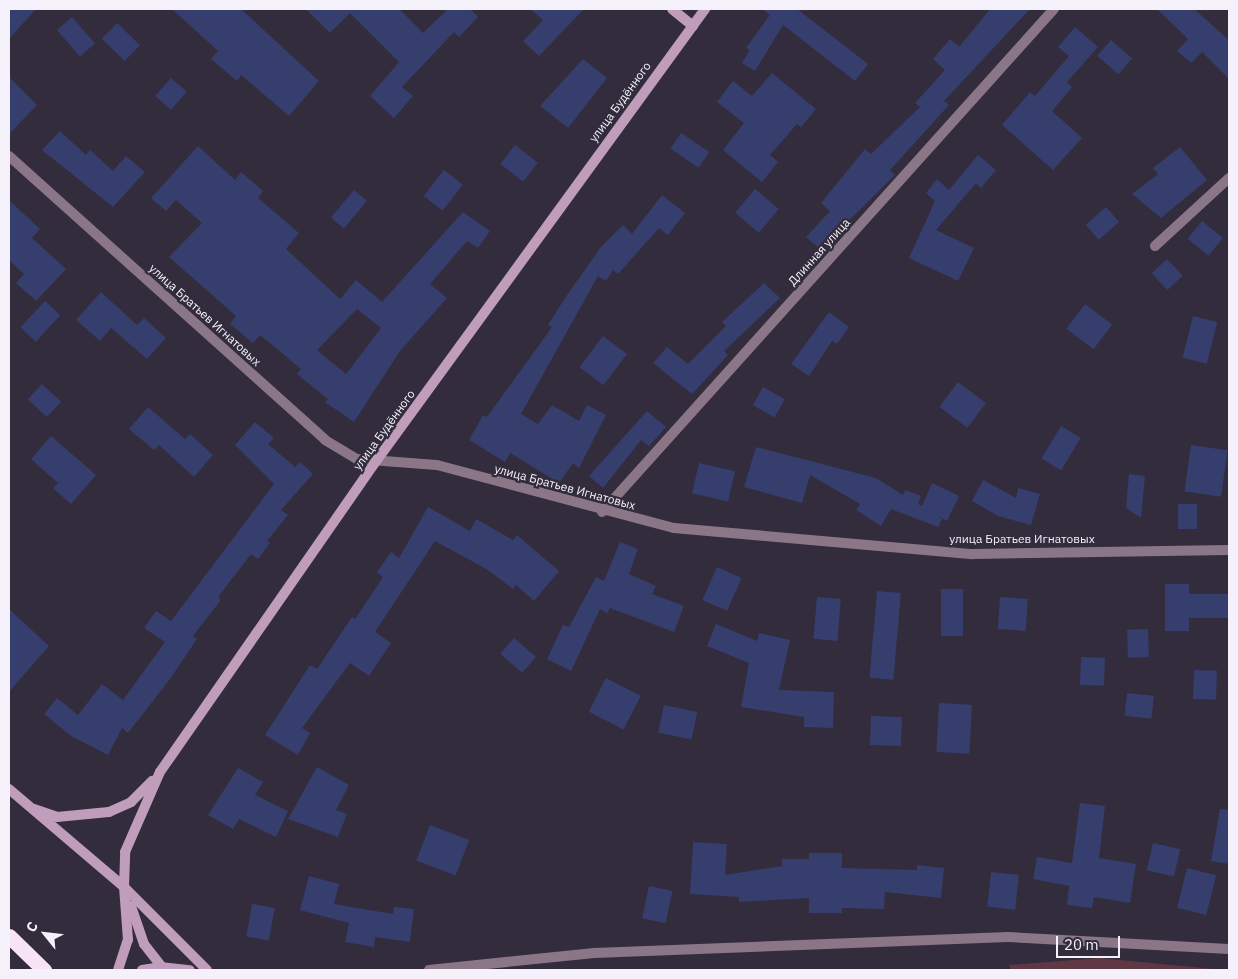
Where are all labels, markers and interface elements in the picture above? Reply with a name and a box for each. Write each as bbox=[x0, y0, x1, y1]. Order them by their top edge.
street label: улица Будённого bbox=[586, 59, 654, 145]
street label: Длинная улица bbox=[785, 215, 853, 289]
street label: улица Братьев Игнатовых bbox=[146, 261, 264, 369]
street label: улица Будённого bbox=[350, 387, 418, 473]
street label: улица Братьев Игнатовых bbox=[493, 461, 637, 513]
street label: улица Братьев Игнатовых bbox=[949, 532, 1095, 546]
north arrow bbox=[20, 909, 70, 959]
text: С bbox=[22, 918, 42, 935]
scale bar bbox=[1058, 926, 1122, 958]
text: 20 m bbox=[1064, 935, 1099, 954]

